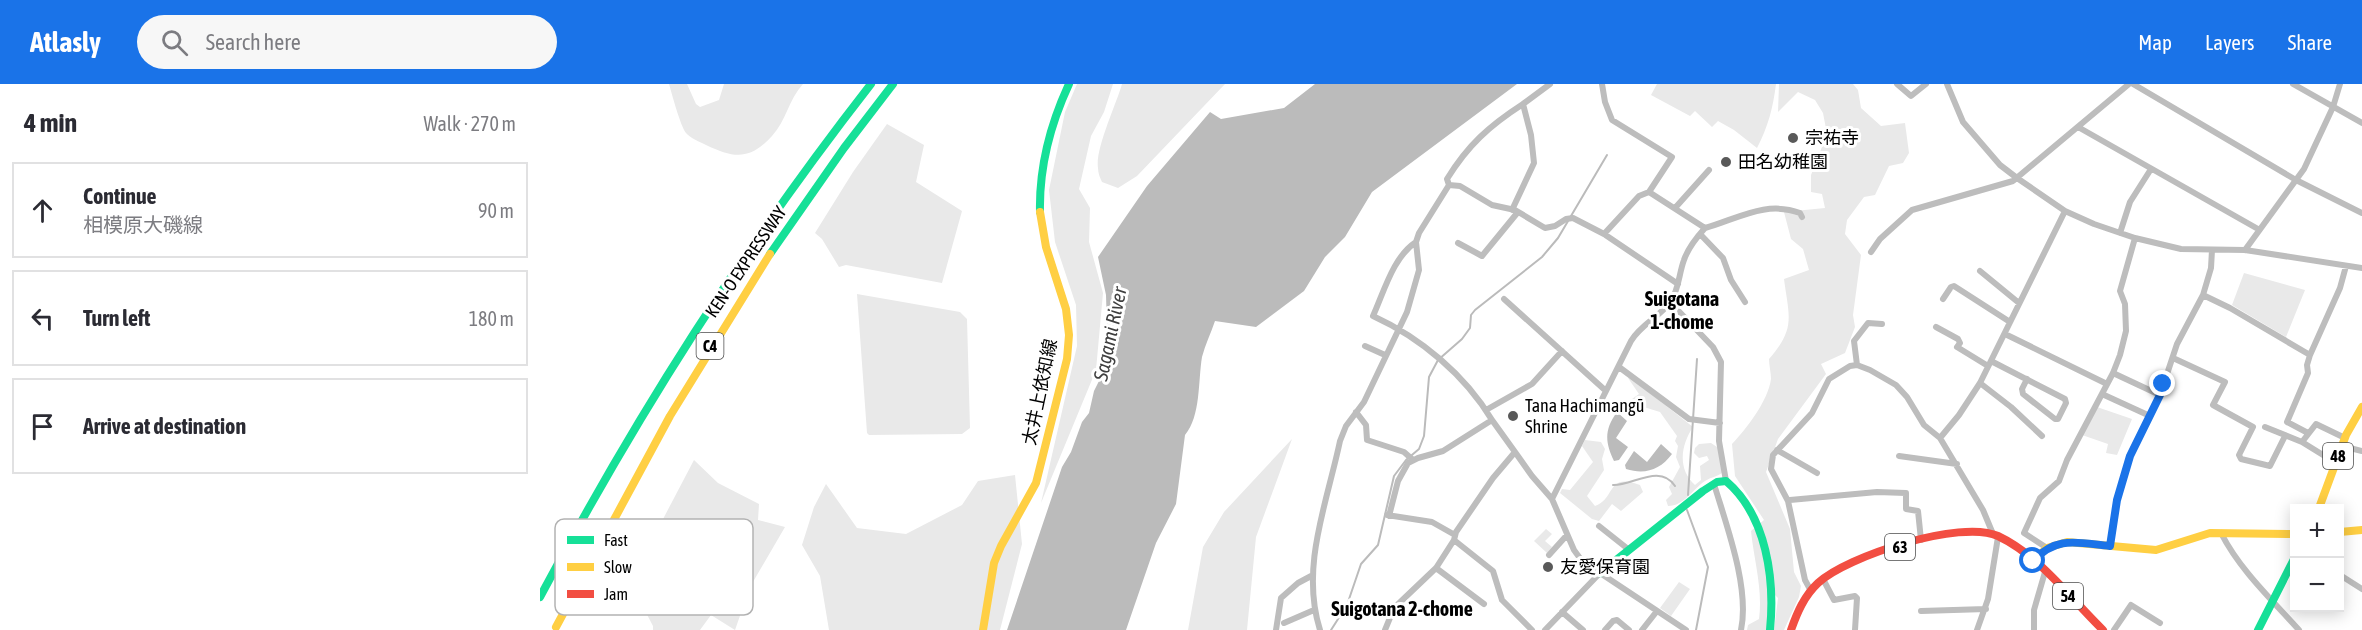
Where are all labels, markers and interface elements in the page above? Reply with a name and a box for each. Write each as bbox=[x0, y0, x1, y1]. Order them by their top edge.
search box bbox=[137, 15, 557, 69]
text: Atlasly bbox=[30, 26, 101, 58]
icon: search bbox=[158, 26, 191, 59]
text: Search here bbox=[206, 29, 301, 55]
text: Map bbox=[2138, 30, 2172, 54]
text: Layers bbox=[2205, 30, 2255, 54]
text: Share bbox=[2288, 30, 2332, 54]
text: 4 min bbox=[24, 108, 77, 138]
text: Walk · 270 m bbox=[424, 112, 516, 135]
place label: 宗祐寺 bbox=[1805, 127, 1859, 148]
marker: 宗祐寺 bbox=[1786, 131, 1800, 145]
place label: 田名幼稚園 bbox=[1738, 151, 1828, 172]
marker: 田名幼稚園 bbox=[1719, 155, 1733, 169]
text: Continue bbox=[83, 183, 157, 209]
icon: ahead bbox=[26, 194, 59, 227]
text: 90 m bbox=[478, 199, 514, 222]
street label: KEN-O EXPRESSWAY bbox=[701, 202, 791, 321]
text: 相模原大磯線 bbox=[83, 213, 203, 236]
water label: Sagami River bbox=[1088, 284, 1131, 384]
district label: Suigotana 1-chome bbox=[1645, 287, 1719, 333]
icon: left bbox=[26, 302, 59, 335]
text: Turn left bbox=[83, 305, 150, 331]
text: 180 m bbox=[469, 307, 514, 330]
road number: C4 bbox=[696, 333, 724, 359]
street label: 太井上依知線 bbox=[1018, 337, 1061, 447]
route end bbox=[2149, 370, 2175, 396]
place label: Tana Hachimangū Shrine bbox=[1525, 395, 1644, 437]
marker: Tana Hachimangū Shrine bbox=[1506, 409, 1520, 423]
icon: arrive bbox=[26, 410, 59, 443]
text: Arrive at destination bbox=[83, 413, 246, 439]
road number: 48 bbox=[2323, 443, 2353, 469]
map controls bbox=[2290, 504, 2344, 612]
button: + bbox=[2290, 504, 2344, 558]
legend bbox=[555, 519, 753, 615]
text: Fast bbox=[604, 531, 628, 549]
road number: 63 bbox=[1885, 534, 1915, 560]
route start bbox=[2019, 547, 2045, 573]
place label: 友愛保育園 bbox=[1560, 556, 1650, 577]
text: Slow bbox=[604, 558, 632, 576]
button: − bbox=[2290, 558, 2344, 612]
marker: 友愛保育園 bbox=[1541, 560, 1555, 574]
road number: 54 bbox=[2053, 583, 2083, 609]
text: Jam bbox=[604, 585, 628, 603]
district label: Suigotana 2-chome bbox=[1331, 597, 1473, 620]

